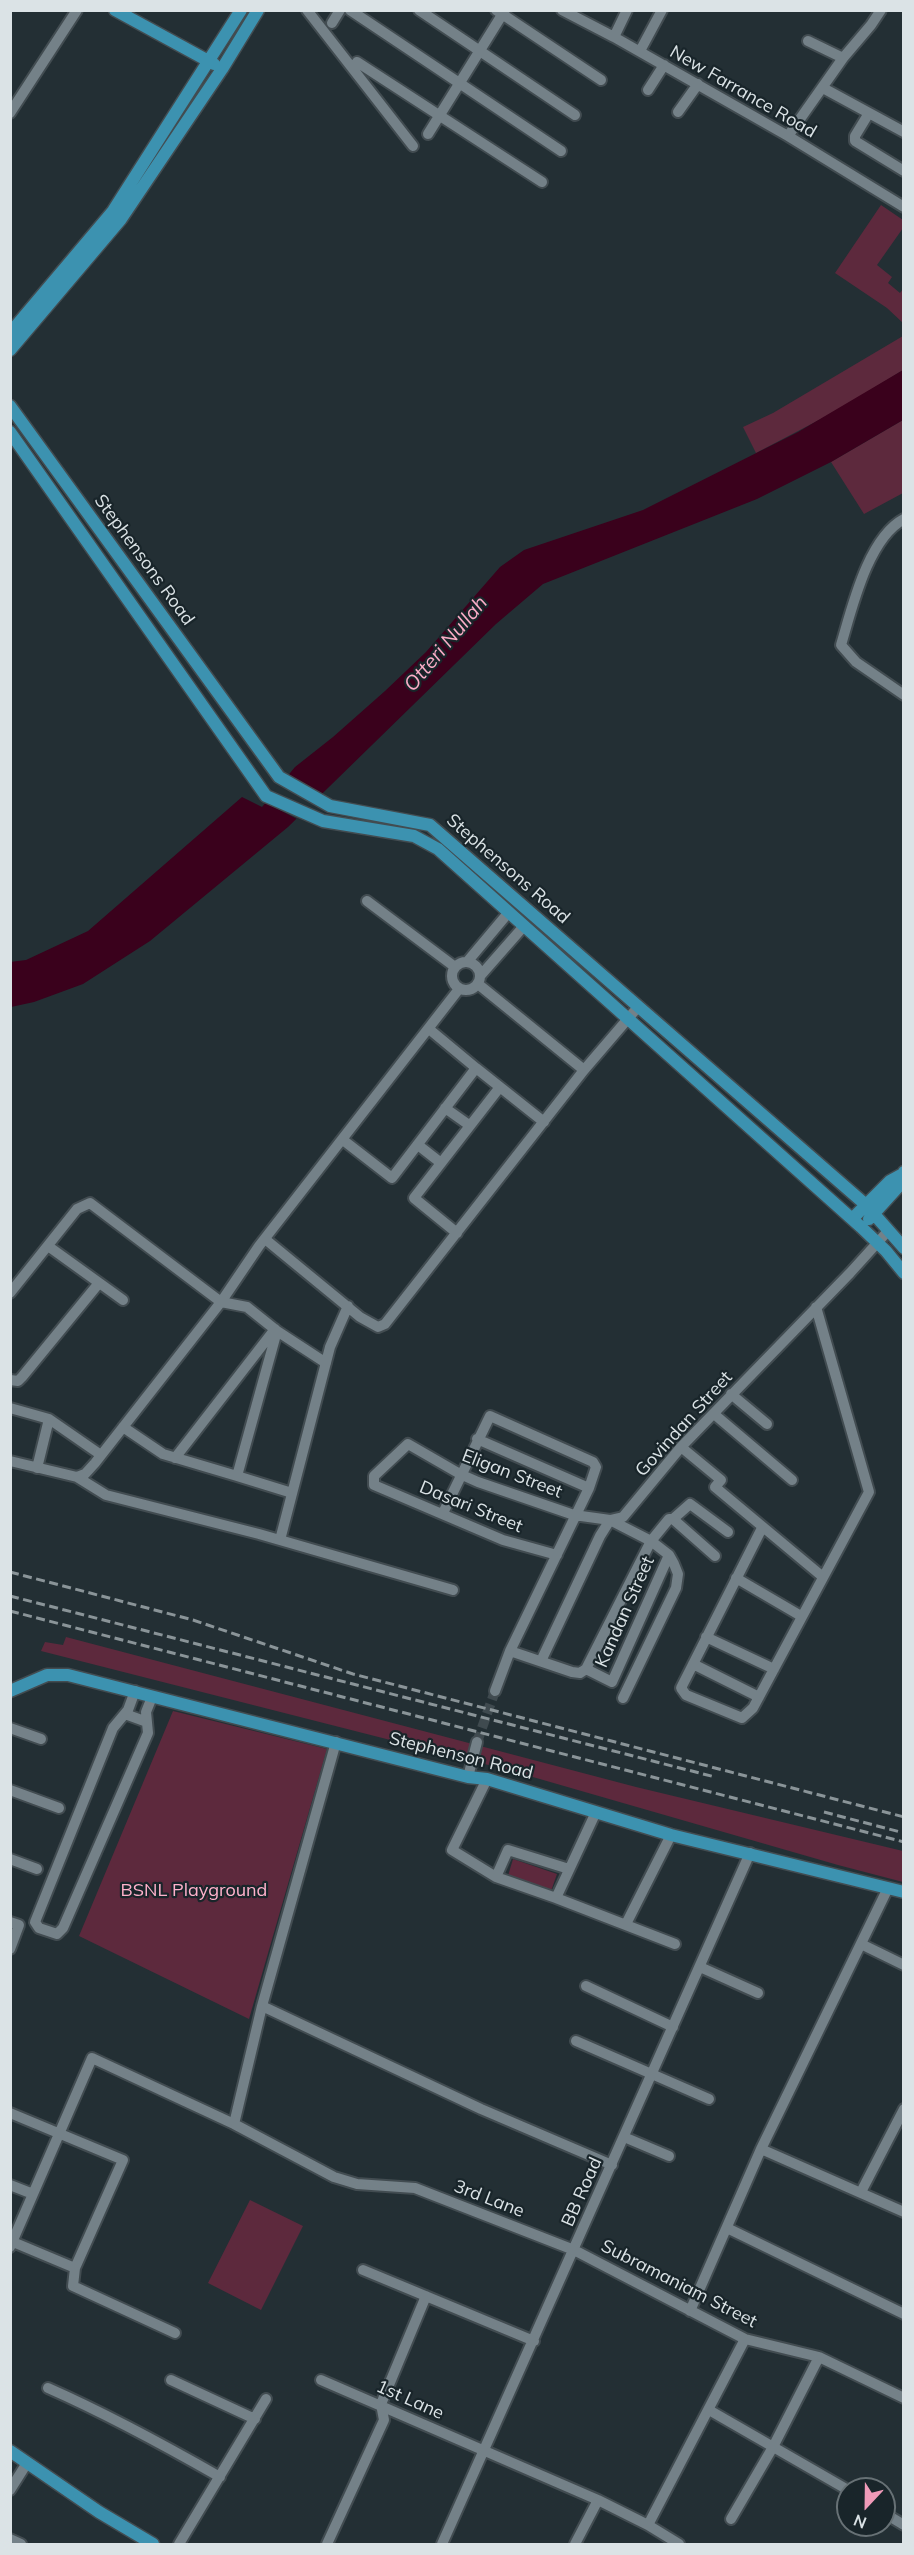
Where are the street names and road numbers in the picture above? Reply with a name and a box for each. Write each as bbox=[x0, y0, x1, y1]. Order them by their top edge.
street label: New Farrance Road bbox=[666, 41, 820, 143]
street label: Stephensons Road bbox=[89, 490, 199, 630]
street label: Stephensons Road bbox=[442, 810, 574, 928]
street label: Govindan Street bbox=[631, 1367, 737, 1481]
street label: Eligan Street bbox=[459, 1445, 565, 1503]
street label: Dasari Street bbox=[416, 1477, 526, 1537]
street label: Kandan Street bbox=[591, 1553, 659, 1671]
street label: Stephenson Road bbox=[387, 1728, 535, 1784]
street label: BB Road bbox=[557, 2154, 607, 2230]
street label: 3rd Lane bbox=[451, 2176, 527, 2222]
street label: Subramaniam Street bbox=[597, 2235, 761, 2333]
street label: 1st Lane bbox=[373, 2376, 447, 2424]

